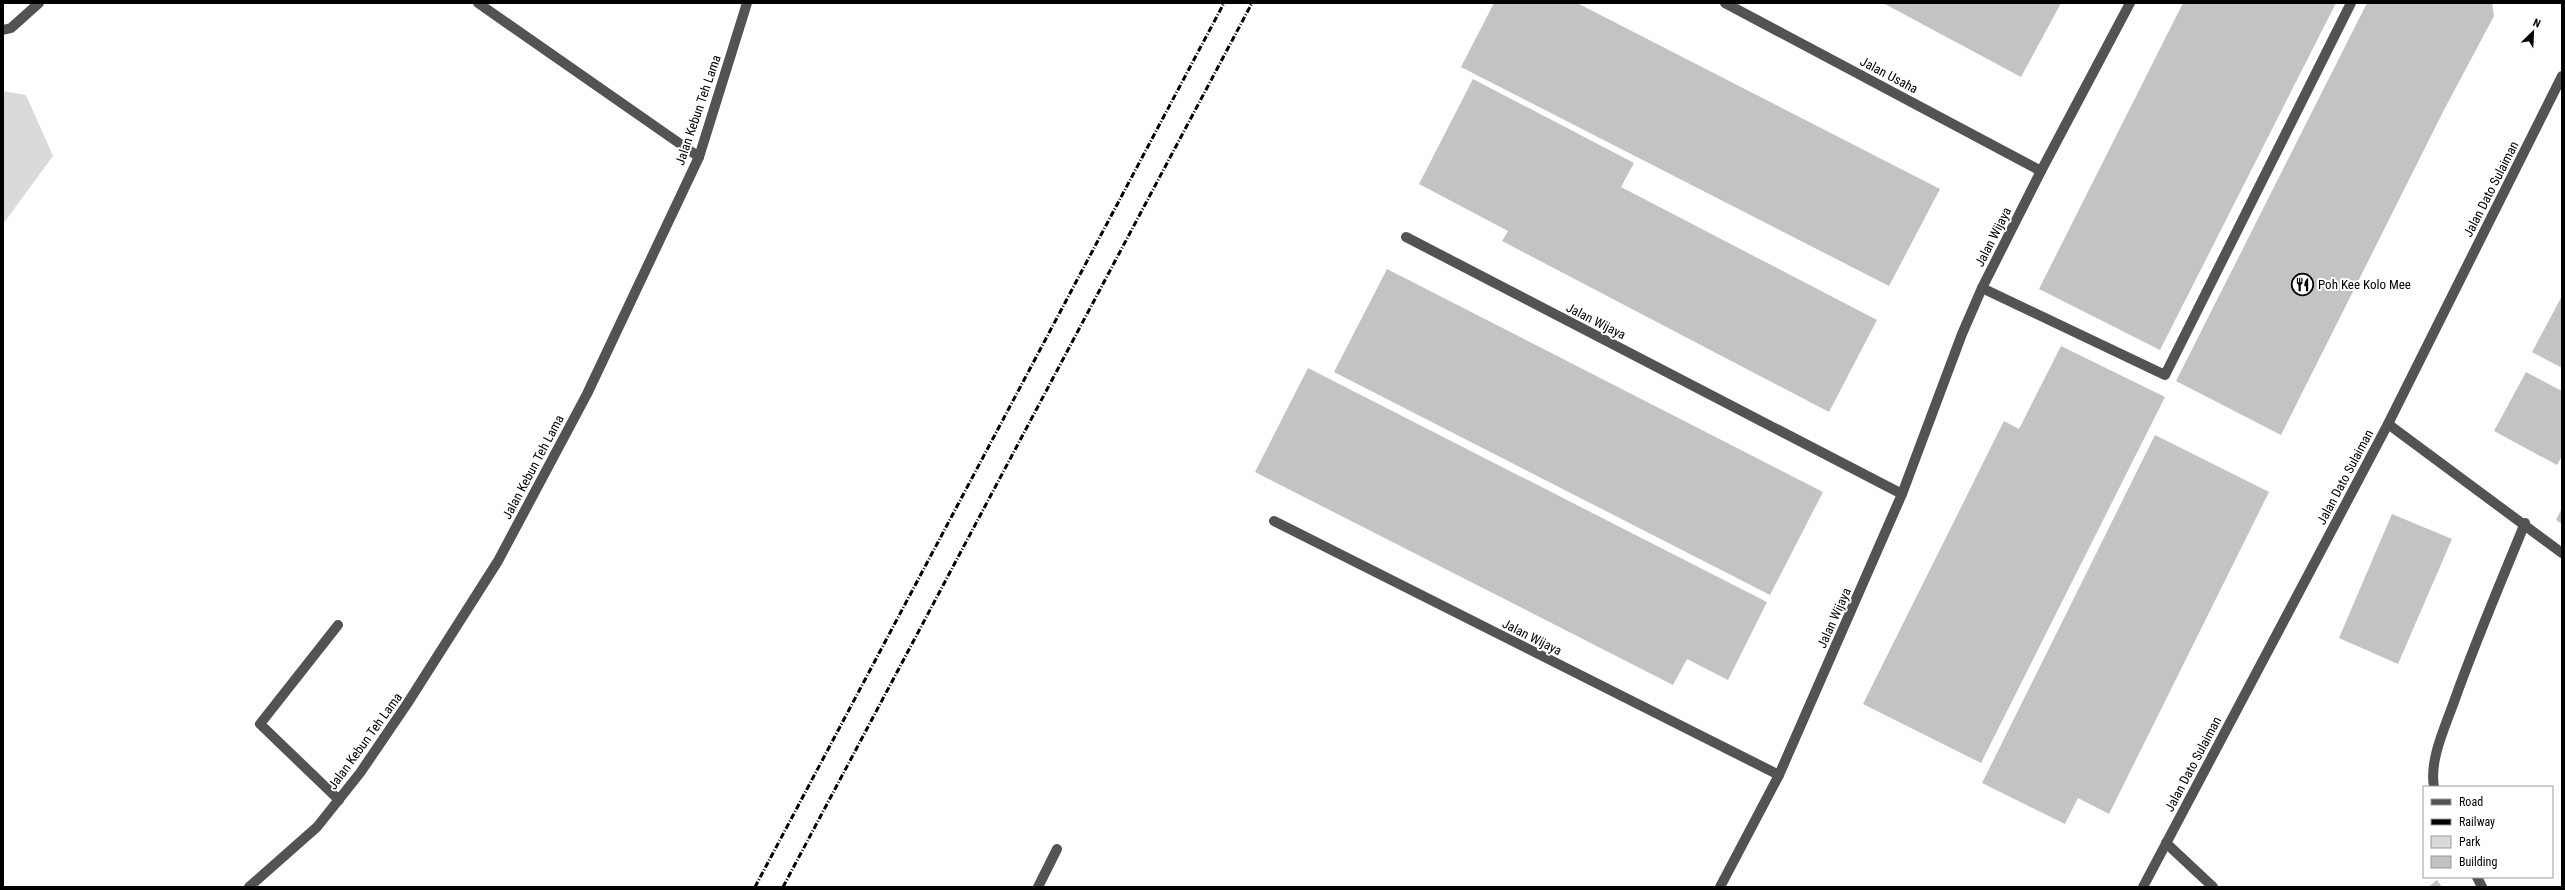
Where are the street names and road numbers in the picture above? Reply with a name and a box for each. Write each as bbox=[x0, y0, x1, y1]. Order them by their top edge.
street label: Jalan Kebun Teh Lama bbox=[672, 53, 724, 167]
street label: Jalan Usaha bbox=[1858, 54, 1920, 96]
street label: Jalan Dato Sulaiman bbox=[2460, 139, 2522, 239]
street label: Jalan Wijaya bbox=[1972, 205, 2014, 269]
street label: Jalan Wijaya bbox=[1564, 300, 1628, 342]
street label: Jalan Kebun Teh Lama bbox=[499, 412, 567, 522]
street label: Jalan Dato Sulaiman bbox=[2314, 427, 2376, 527]
street label: Jalan Wijaya bbox=[1814, 585, 1854, 651]
street label: Jalan Wijaya bbox=[1500, 616, 1564, 658]
street label: Jalan Kebun Teh Lama bbox=[325, 690, 405, 792]
street label: Jalan Dato Sulaiman bbox=[2162, 714, 2224, 814]

